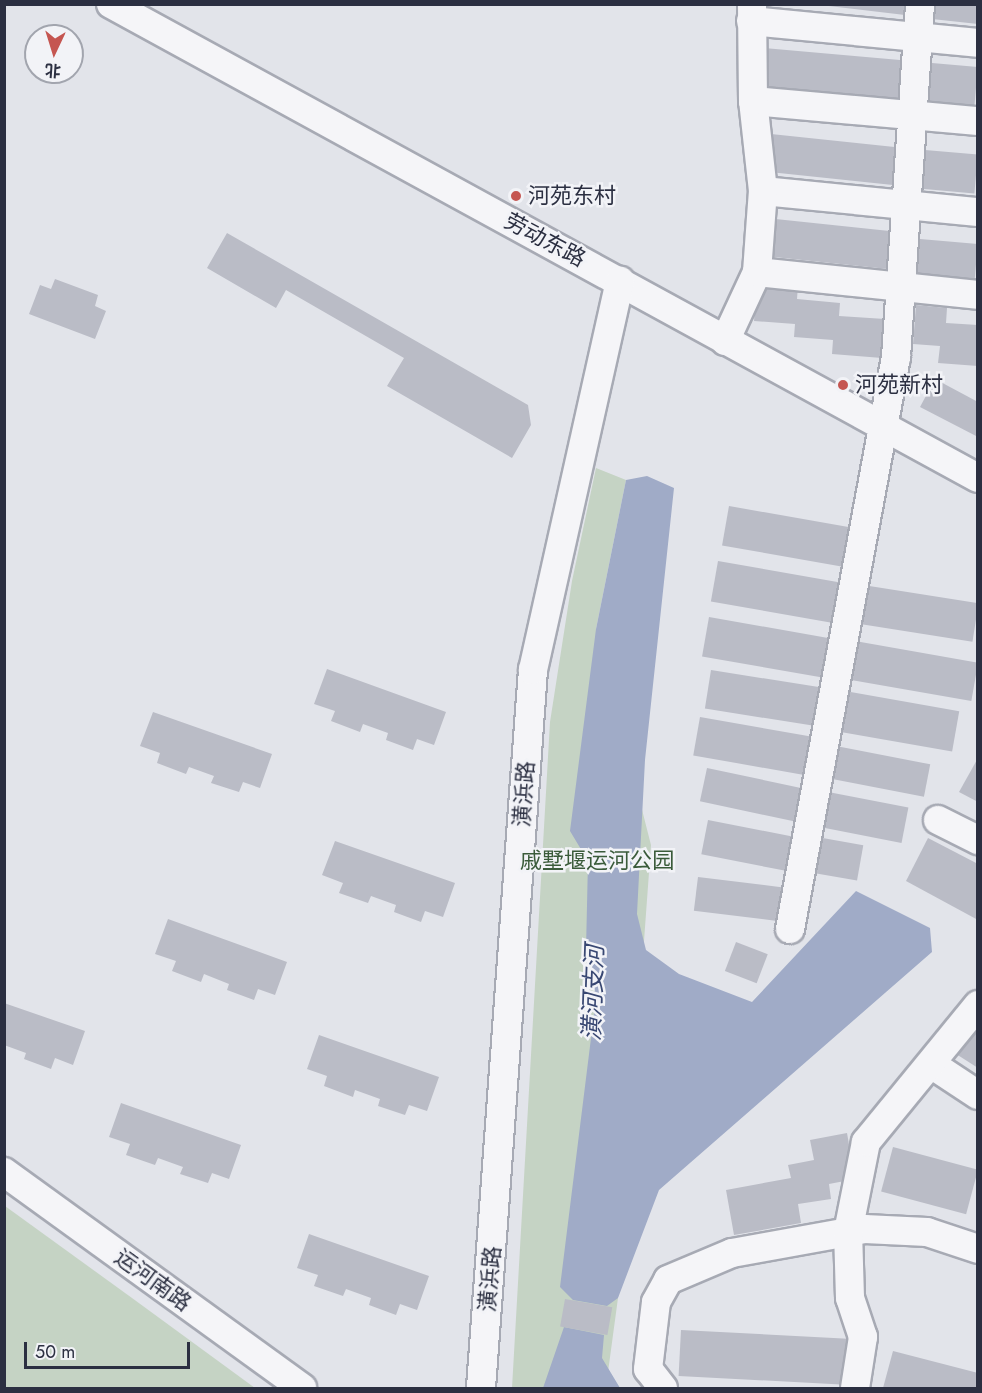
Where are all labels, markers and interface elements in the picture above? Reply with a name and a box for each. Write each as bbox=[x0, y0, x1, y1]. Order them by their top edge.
north arrow bbox=[24, 24, 84, 84]
text: 北 bbox=[44, 58, 62, 82]
place label: 河苑东村 bbox=[528, 183, 616, 209]
marker: 河苑东村 bbox=[509, 189, 523, 203]
street label: 劳动东路 bbox=[500, 208, 590, 272]
place label: 河苑新村 bbox=[855, 372, 943, 398]
marker: 河苑新村 bbox=[836, 378, 850, 392]
street label: 潢浜路 bbox=[509, 760, 539, 828]
park label: 戚墅堰运河公园 bbox=[520, 848, 674, 874]
water label: 潢河支河 bbox=[577, 945, 609, 1041]
street label: 运河南路 bbox=[110, 1243, 196, 1317]
street label: 潢浜路 bbox=[474, 1245, 506, 1313]
scale bar bbox=[27, 1330, 194, 1368]
text: 50 m bbox=[35, 1339, 75, 1365]

